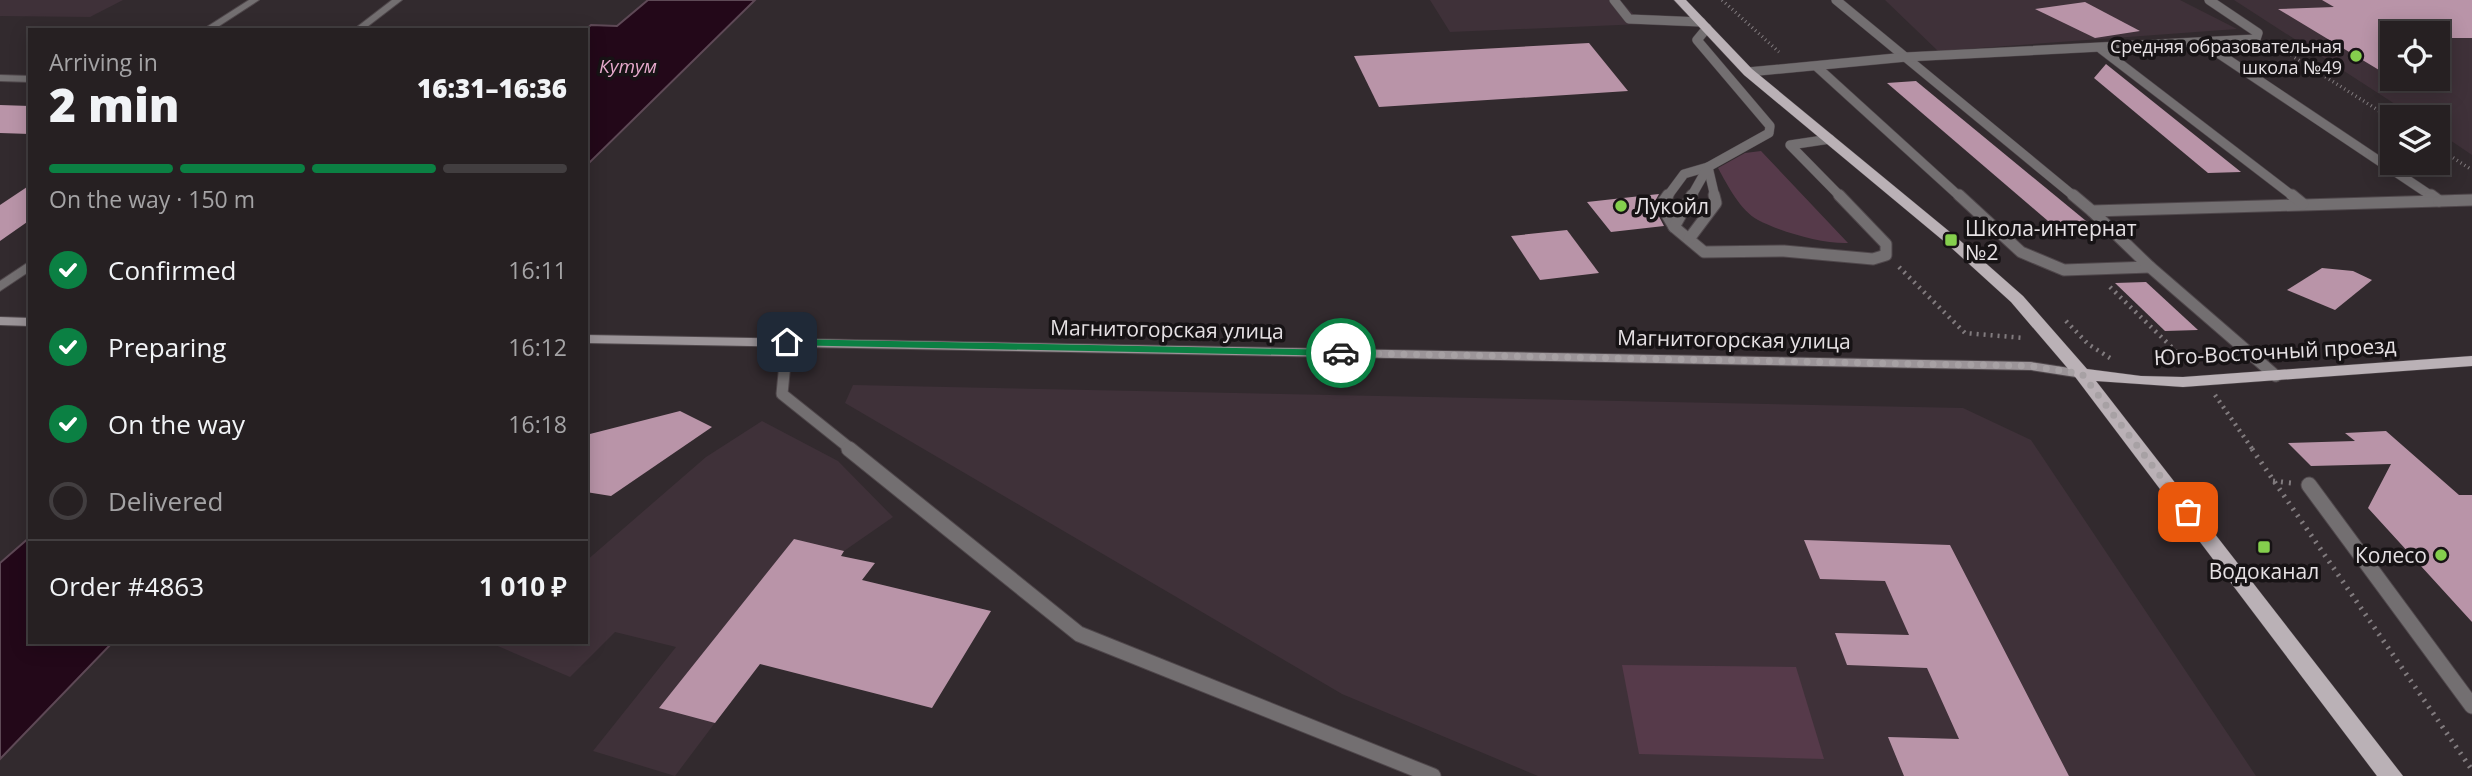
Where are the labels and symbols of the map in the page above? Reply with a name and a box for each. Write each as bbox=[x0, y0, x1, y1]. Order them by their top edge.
place label: Средняя образовательная школа №49 bbox=[2110, 34, 2342, 79]
marker: Средняя образовательная школа №49 bbox=[2348, 48, 2364, 64]
water label: Кутум bbox=[599, 53, 657, 79]
place label: Лукойл bbox=[1635, 192, 1709, 220]
marker: Лукойл bbox=[1613, 198, 1629, 214]
place label: Школа-интернат №2 bbox=[1965, 214, 2137, 266]
marker: Школа-интернат №2 bbox=[1943, 232, 1959, 248]
pin bbox=[757, 312, 817, 372]
street label: Магнитогорская улица bbox=[1050, 313, 1284, 345]
courier bbox=[1306, 318, 1376, 388]
street label: Магнитогорская улица bbox=[1617, 323, 1851, 355]
street label: Юго-Восточный проезд bbox=[2153, 331, 2397, 371]
pin bbox=[2158, 482, 2218, 542]
marker: Водоканал bbox=[2256, 539, 2272, 555]
place label: Колесо bbox=[2355, 541, 2427, 569]
marker: Колесо bbox=[2433, 547, 2449, 563]
place label: Водоканал bbox=[2209, 557, 2319, 585]

